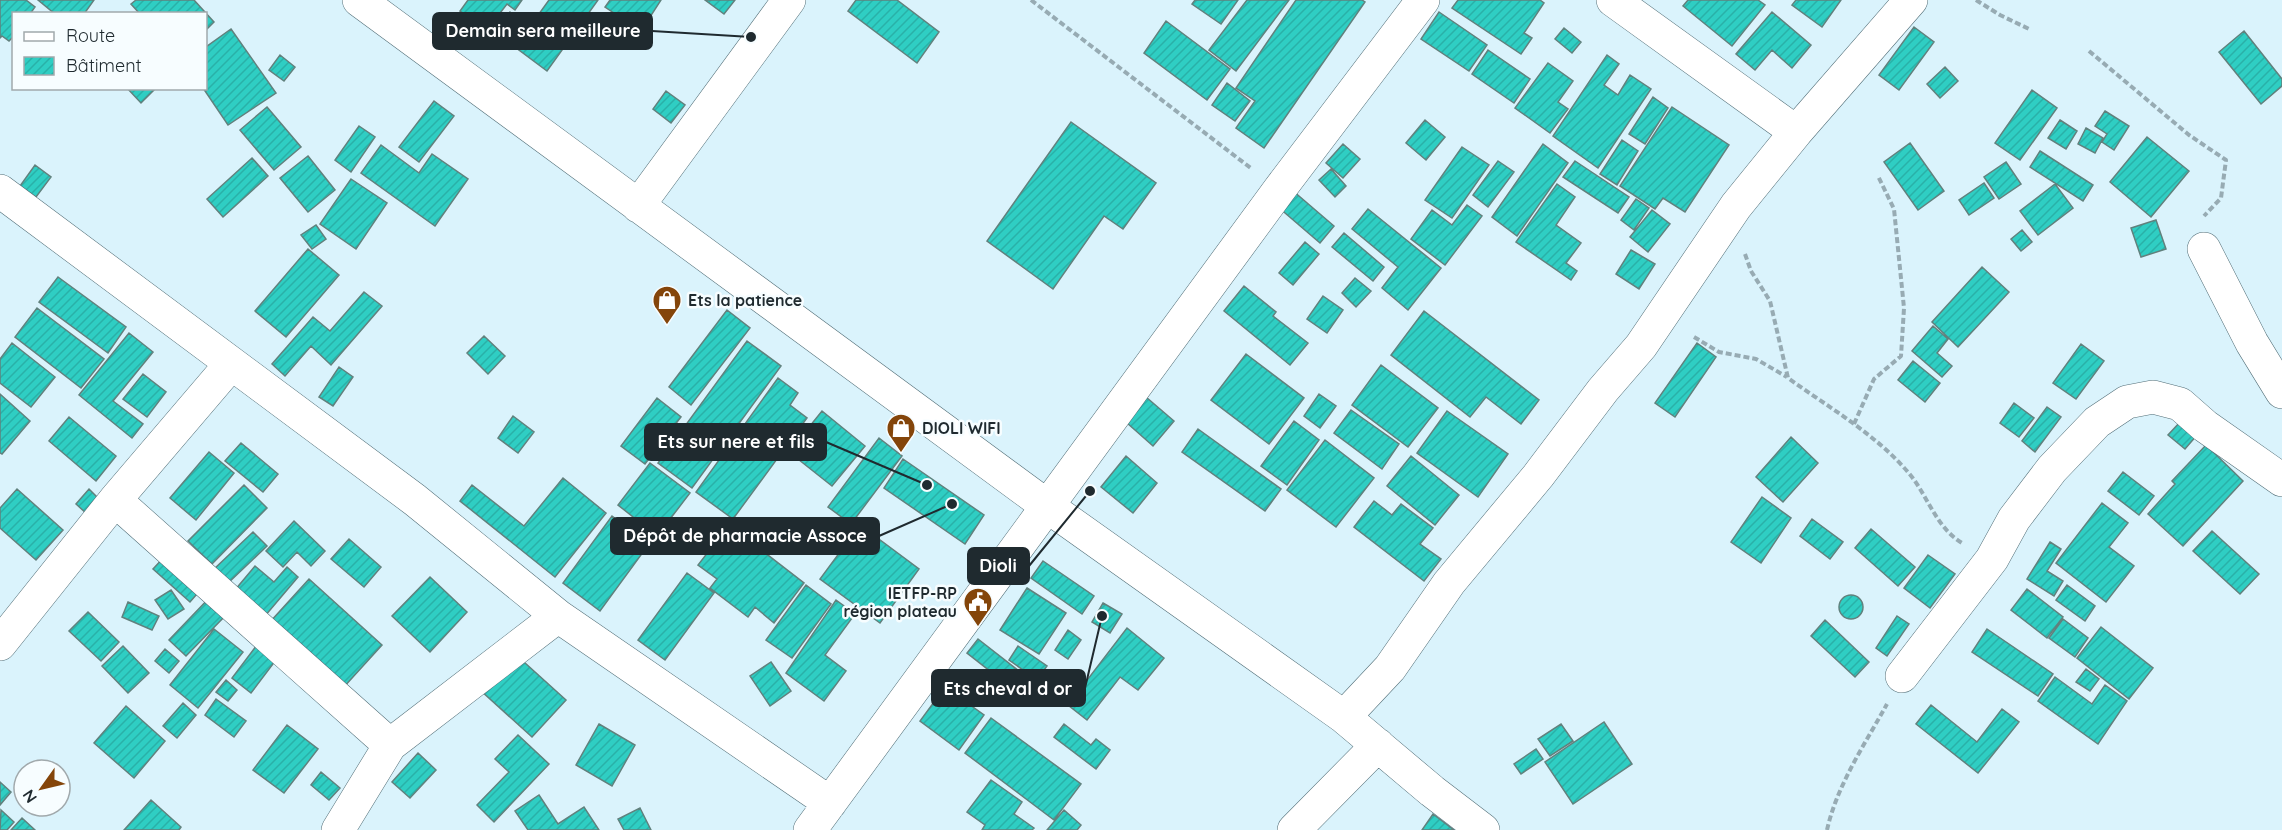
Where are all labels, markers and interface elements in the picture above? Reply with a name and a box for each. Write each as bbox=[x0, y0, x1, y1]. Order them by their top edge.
legend bbox=[12, 12, 207, 90]
callout: Demain sera meilleure bbox=[433, 13, 652, 49]
text: Demain sera meilleure bbox=[445, 19, 641, 42]
text: Route bbox=[66, 24, 115, 47]
text: Bâtiment bbox=[66, 54, 142, 77]
shop icon: Ets la patience bbox=[651, 284, 683, 326]
place label: Ets la patience bbox=[688, 290, 802, 310]
shop icon: DIOLI WIFI bbox=[885, 412, 917, 454]
place label: DIOLI WIFI bbox=[922, 418, 1001, 438]
callout: Ets sur nere et fils bbox=[645, 424, 826, 460]
text: Ets sur nere et fils bbox=[658, 430, 815, 453]
callout: Dépôt de pharmacie Assoce bbox=[611, 518, 879, 554]
text: Dépôt de pharmacie Assoce bbox=[623, 524, 867, 547]
callout: Dioli bbox=[968, 548, 1029, 584]
text: Dioli bbox=[979, 554, 1017, 577]
place label: IETFP-RP région plateau bbox=[843, 583, 957, 621]
public building icon: IETFP-RP région plateau bbox=[962, 586, 994, 628]
callout: Ets cheval d or bbox=[932, 670, 1085, 706]
text: Ets cheval d or bbox=[944, 677, 1073, 700]
north arrow bbox=[12, 758, 72, 818]
text: N bbox=[18, 786, 41, 807]

